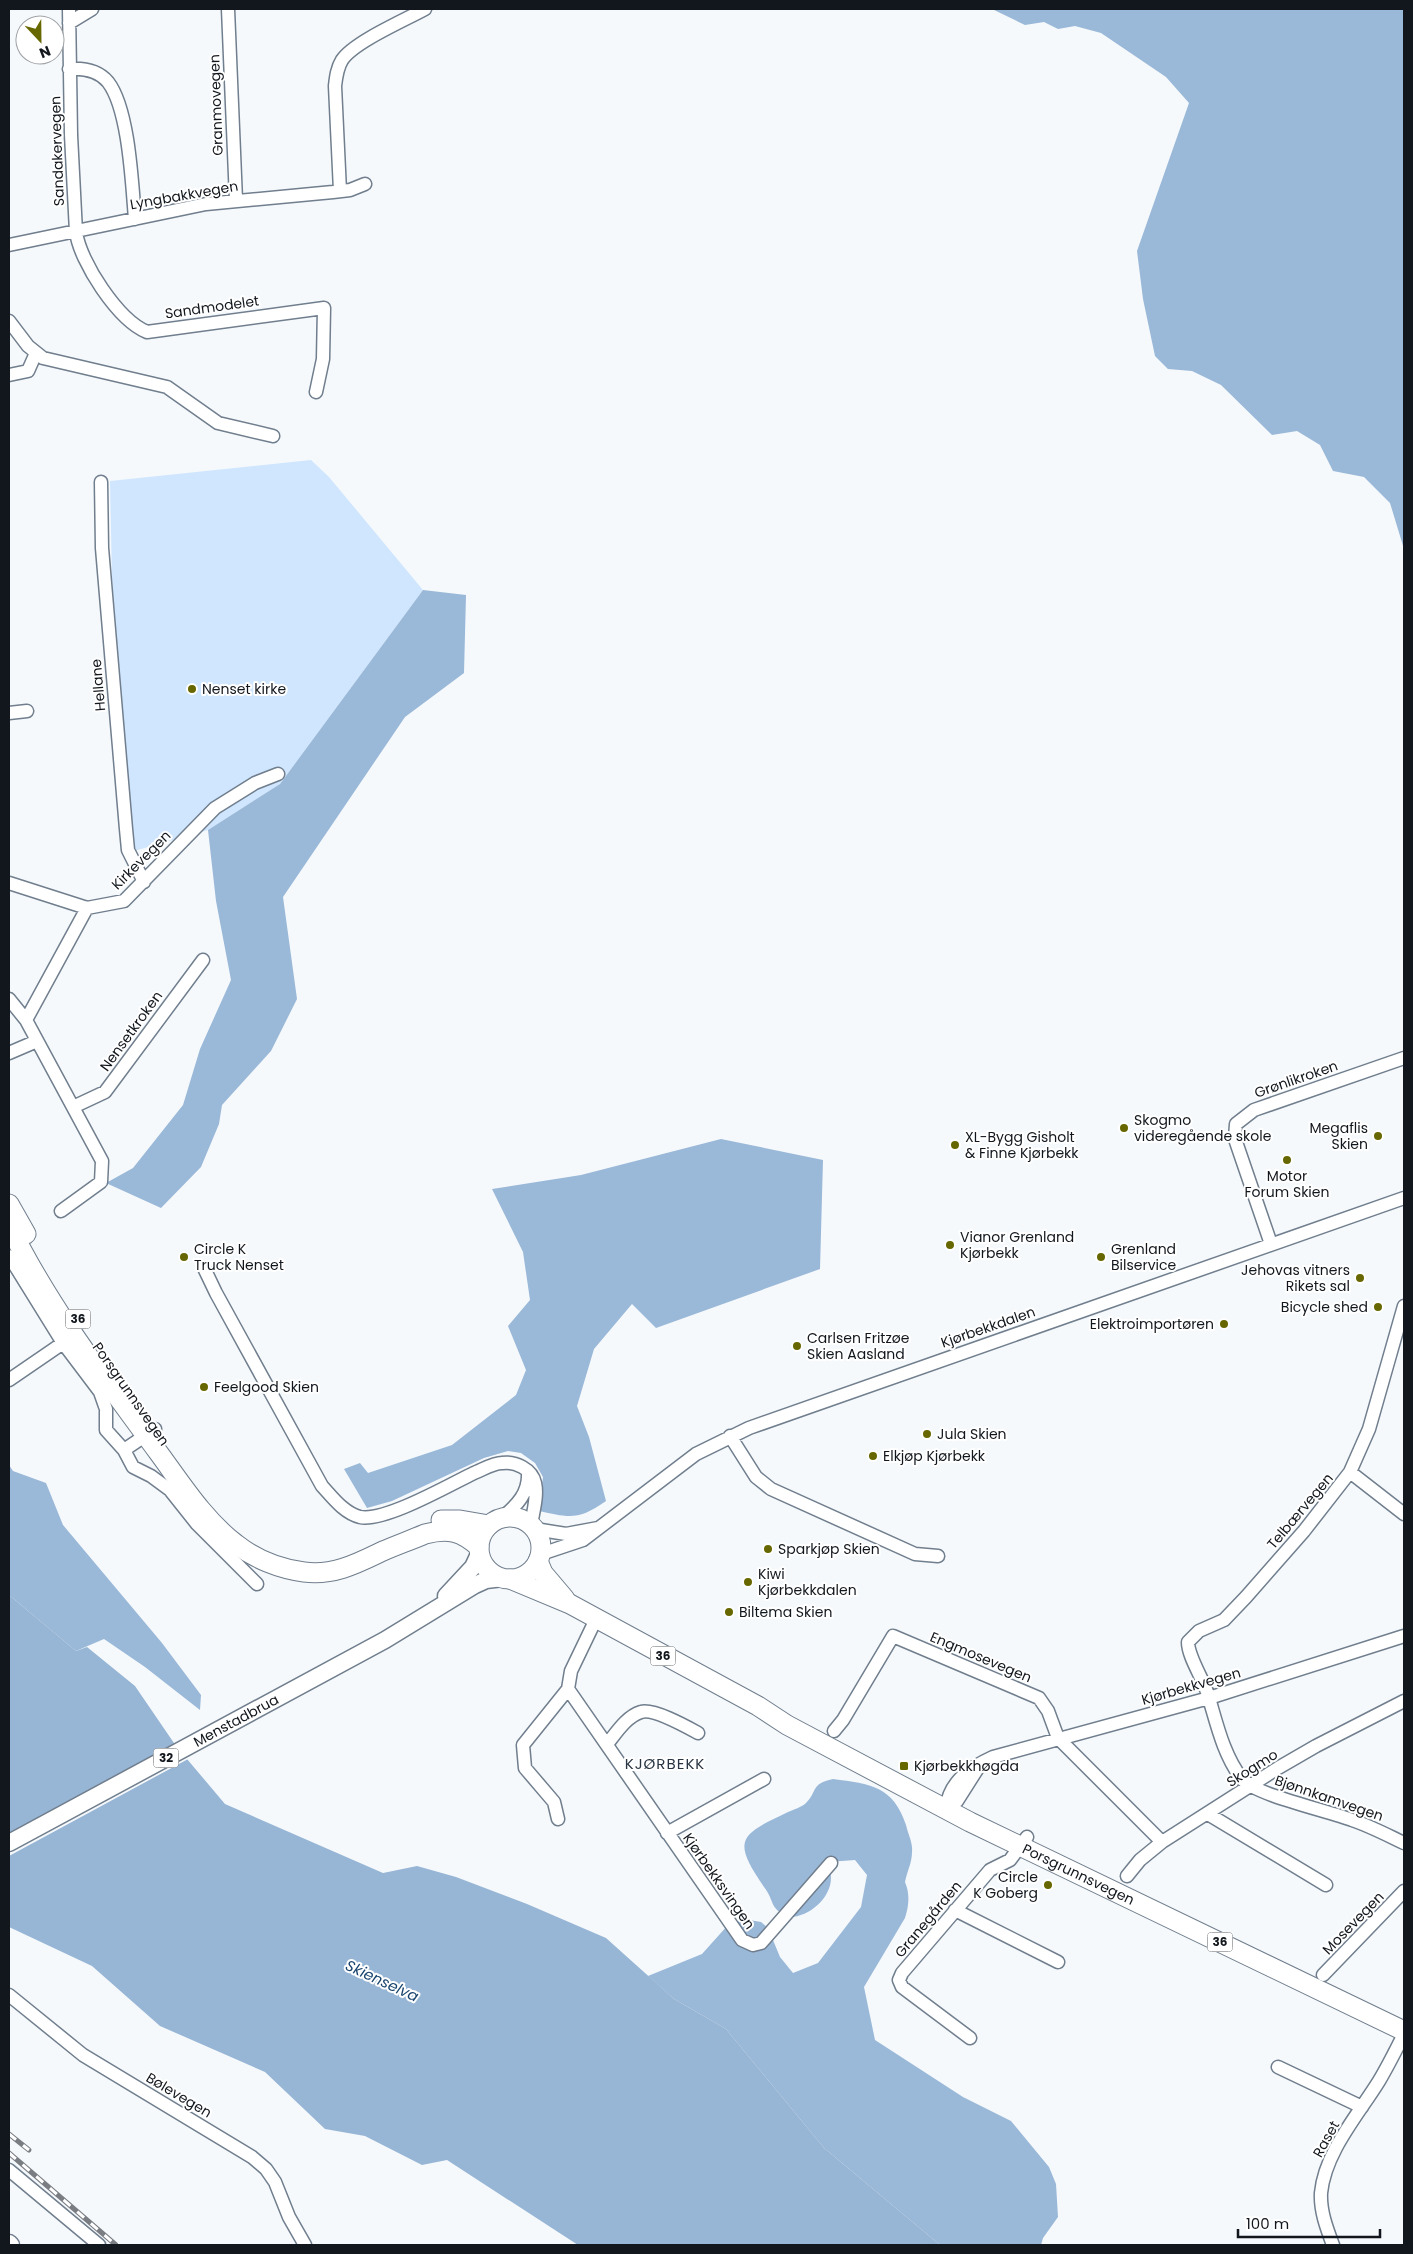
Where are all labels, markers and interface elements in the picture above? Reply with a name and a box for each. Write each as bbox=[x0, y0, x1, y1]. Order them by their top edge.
north arrow bbox=[15, 15, 65, 65]
text: N bbox=[36, 41, 53, 63]
street label: Granmovegen bbox=[204, 54, 228, 156]
street label: Sandakervegen bbox=[45, 96, 69, 206]
street label: Lyngbakkvegen bbox=[128, 176, 240, 214]
street label: Sandmodelet bbox=[164, 290, 260, 324]
street label: Hellane bbox=[86, 658, 110, 712]
place label: Nenset kirke bbox=[202, 679, 286, 699]
marker: Nenset kirke bbox=[186, 683, 198, 695]
street label: Kirkevegen bbox=[107, 826, 175, 894]
street label: Nensetkroken bbox=[95, 987, 167, 1075]
street label: Grønlikroken bbox=[1252, 1055, 1340, 1103]
place label: Skogmo videregående skole bbox=[1134, 1110, 1272, 1146]
place label: Megaflis Skien bbox=[1310, 1118, 1368, 1154]
marker: Skogmo videregående skole bbox=[1118, 1122, 1130, 1134]
place label: XL-Bygg Gisholt & Finne Kjørbekk bbox=[965, 1127, 1079, 1163]
marker: Megaflis Skien bbox=[1372, 1130, 1384, 1142]
marker: XL-Bygg Gisholt & Finne Kjørbekk bbox=[949, 1139, 961, 1151]
marker: Motor Forum Skien bbox=[1281, 1154, 1293, 1166]
place label: Motor Forum Skien bbox=[1245, 1166, 1329, 1202]
place label: Vianor Grenland Kjørbekk bbox=[960, 1227, 1074, 1263]
place label: Circle K Truck Nenset bbox=[194, 1239, 284, 1275]
marker: Vianor Grenland Kjørbekk bbox=[944, 1239, 956, 1251]
place label: Grenland Bilservice bbox=[1111, 1239, 1176, 1275]
marker: Circle K Truck Nenset bbox=[178, 1251, 190, 1263]
marker: Grenland Bilservice bbox=[1095, 1251, 1107, 1263]
place label: Jehovas vitners Rikets sal bbox=[1241, 1260, 1350, 1296]
marker: Jehovas vitners Rikets sal bbox=[1354, 1272, 1366, 1284]
place label: Bicycle shed bbox=[1281, 1297, 1368, 1317]
street label: Kjørbekkdalen bbox=[938, 1301, 1038, 1353]
marker: Bicycle shed bbox=[1372, 1301, 1384, 1313]
road number: 36 bbox=[66, 1310, 90, 1328]
place label: Elektroimportøren bbox=[1090, 1314, 1214, 1334]
marker: Elektroimportøren bbox=[1218, 1318, 1230, 1330]
place label: Carlsen Fritzøe Skien Aasland bbox=[807, 1328, 910, 1364]
street label: Porsgrunnsvegen bbox=[88, 1338, 174, 1450]
marker: Carlsen Fritzøe Skien Aasland bbox=[791, 1340, 803, 1352]
place label: Feelgood Skien bbox=[214, 1377, 319, 1397]
marker: Feelgood Skien bbox=[198, 1381, 210, 1393]
place label: Jula Skien bbox=[937, 1424, 1007, 1444]
marker: Jula Skien bbox=[921, 1428, 933, 1440]
place label: Elkjøp Kjørbekk bbox=[883, 1446, 986, 1466]
marker: Elkjøp Kjørbekk bbox=[867, 1450, 879, 1462]
street label: Telbærvegen bbox=[1262, 1469, 1338, 1553]
place label: Sparkjøp Skien bbox=[778, 1539, 880, 1559]
marker: Sparkjøp Skien bbox=[762, 1543, 774, 1555]
place label: Kiwi Kjørbekkdalen bbox=[758, 1564, 857, 1600]
marker: Kiwi Kjørbekkdalen bbox=[742, 1576, 754, 1588]
place label: Biltema Skien bbox=[739, 1602, 832, 1622]
marker: Biltema Skien bbox=[723, 1606, 735, 1618]
street label: Engmosevegen bbox=[927, 1627, 1035, 1687]
road number: 36 bbox=[650, 1646, 676, 1665]
street label: Kjørbekkvegen bbox=[1139, 1662, 1243, 1710]
street label: Menstadbrua bbox=[190, 1689, 282, 1752]
street label: Skogmo bbox=[1222, 1744, 1282, 1792]
road number: 32 bbox=[154, 1749, 178, 1768]
district label: KJØRBEKK bbox=[625, 1753, 705, 1774]
place label: Kjørbekkhøgda bbox=[914, 1756, 1019, 1776]
marker: Kjørbekkhøgda bbox=[898, 1760, 910, 1772]
street label: Bjønnkamvegen bbox=[1272, 1770, 1386, 1826]
street label: Kjørbekksvingen bbox=[678, 1829, 760, 1933]
street label: Porsgrunnsvegen bbox=[1019, 1839, 1138, 1910]
place label: Circle K Goberg bbox=[973, 1867, 1038, 1903]
street label: Granegården bbox=[890, 1876, 966, 1962]
marker: Circle K Goberg bbox=[1042, 1879, 1054, 1891]
street label: Mosevegen bbox=[1318, 1887, 1388, 1959]
road number: 36 bbox=[1208, 1932, 1232, 1951]
water label: Skienselva bbox=[342, 1954, 422, 2007]
street label: Bølevegen bbox=[142, 2068, 216, 2122]
street label: Raset bbox=[1308, 2117, 1344, 2161]
scale bar bbox=[1238, 2206, 1380, 2238]
text: 100 m bbox=[1246, 2213, 1289, 2234]

